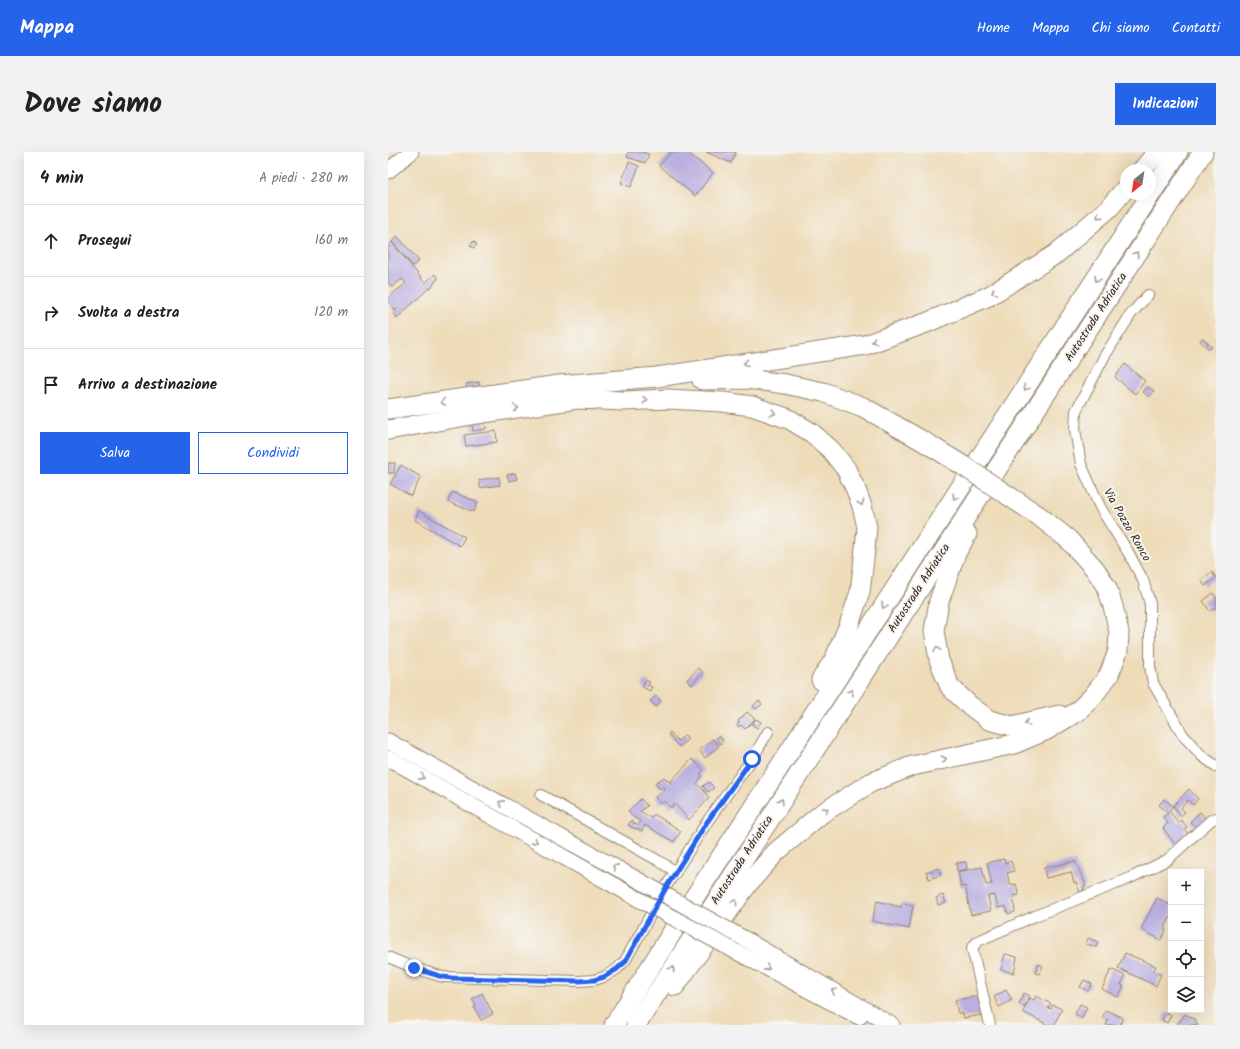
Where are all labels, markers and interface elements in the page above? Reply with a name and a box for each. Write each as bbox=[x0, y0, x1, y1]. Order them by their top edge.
text: Mappa bbox=[20, 13, 74, 43]
text: Home bbox=[977, 17, 1010, 39]
text: Mappa bbox=[1032, 17, 1069, 39]
text: Chi siamo bbox=[1091, 17, 1150, 39]
text: Contatti bbox=[1172, 17, 1220, 39]
text: Dove siamo bbox=[24, 82, 162, 127]
button: Indicazioni bbox=[1115, 83, 1216, 125]
north arrow bbox=[1120, 164, 1156, 200]
text: 4 min bbox=[40, 165, 84, 192]
text: A piedi · 280 m bbox=[259, 168, 348, 189]
one-way arrow bbox=[1096, 212, 1104, 219]
text: Prosegui bbox=[78, 229, 131, 253]
icon: ahead bbox=[40, 230, 62, 252]
text: 160 m bbox=[315, 230, 348, 251]
one-way arrow bbox=[1132, 252, 1139, 259]
street label: Autostrada Adriatica bbox=[1060, 268, 1132, 365]
one-way arrow bbox=[1094, 275, 1101, 282]
one-way arrow bbox=[991, 288, 998, 295]
text: Svolta a destra bbox=[78, 301, 179, 325]
icon: right bbox=[40, 302, 62, 324]
text: 120 m bbox=[314, 302, 348, 323]
one-way arrow bbox=[870, 337, 877, 345]
one-way arrow bbox=[743, 358, 749, 367]
text: Arrivo a destinazione bbox=[78, 373, 217, 397]
icon: arrive bbox=[40, 374, 62, 396]
one-way arrow bbox=[1023, 384, 1031, 391]
one-way arrow bbox=[642, 396, 648, 405]
one-way arrow bbox=[440, 397, 446, 406]
one-way arrow bbox=[513, 404, 519, 413]
one-way arrow bbox=[770, 409, 777, 417]
button: Salva bbox=[40, 432, 190, 474]
button: Condividi bbox=[198, 432, 348, 474]
street label: Via Pozzo Ronco bbox=[1098, 485, 1156, 565]
one-way arrow bbox=[952, 493, 960, 500]
one-way arrow bbox=[856, 499, 864, 506]
street label: Autostrada Adriatica bbox=[883, 539, 955, 636]
one-way arrow bbox=[882, 602, 889, 609]
one-way arrow bbox=[934, 646, 942, 652]
one-way arrow bbox=[846, 689, 854, 696]
one-way arrow bbox=[1023, 718, 1030, 726]
route start bbox=[743, 750, 761, 768]
one-way arrow bbox=[941, 755, 948, 763]
one-way arrow bbox=[418, 772, 425, 779]
one-way arrow bbox=[776, 798, 783, 805]
one-way arrow bbox=[498, 801, 505, 808]
one-way arrow bbox=[822, 807, 829, 815]
street label: Autostrada Adriatica bbox=[706, 811, 778, 908]
one-way arrow bbox=[531, 836, 538, 843]
one-way arrow bbox=[612, 864, 619, 871]
map controls bbox=[1168, 869, 1204, 1013]
button: + bbox=[1168, 869, 1204, 905]
one-way arrow bbox=[730, 899, 737, 906]
button: − bbox=[1168, 905, 1204, 941]
button: locate bbox=[1168, 941, 1204, 977]
route end bbox=[405, 959, 423, 977]
one-way arrow bbox=[763, 963, 770, 971]
one-way arrow bbox=[667, 966, 675, 973]
button: layers bbox=[1168, 977, 1204, 1013]
one-way arrow bbox=[831, 989, 838, 996]

